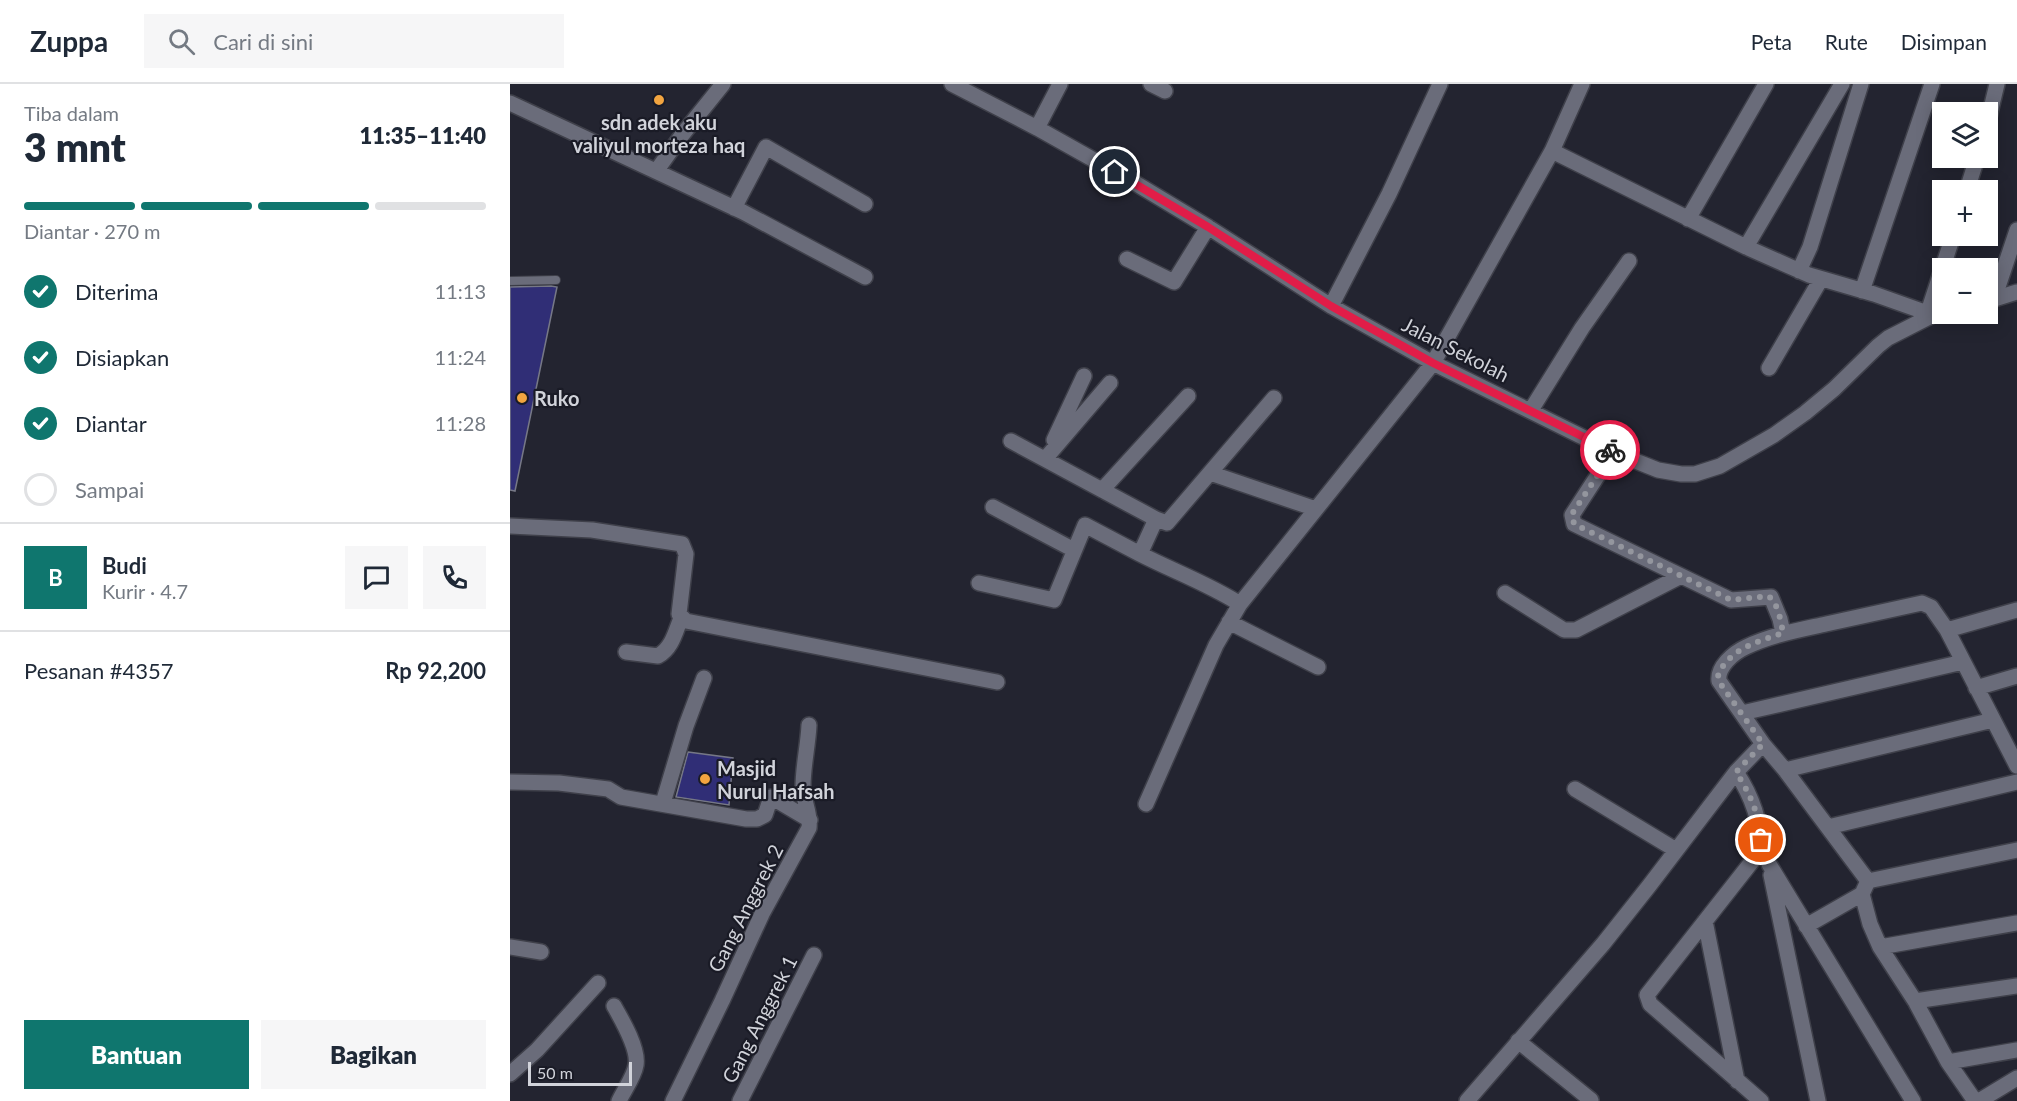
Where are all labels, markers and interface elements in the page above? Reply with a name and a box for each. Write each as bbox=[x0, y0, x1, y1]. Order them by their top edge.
search box bbox=[144, 14, 564, 68]
text: Zuppa bbox=[30, 24, 108, 58]
icon: search bbox=[165, 25, 198, 58]
text: Cari di sini bbox=[213, 28, 313, 55]
text: Peta bbox=[1751, 29, 1792, 54]
text: Rute bbox=[1825, 29, 1868, 54]
text: Disimpan bbox=[1901, 29, 1987, 54]
marker: sdn adek aku valiyul morteza haq bbox=[652, 93, 666, 107]
text: Tiba dalam bbox=[24, 101, 119, 125]
map controls bbox=[1932, 102, 1998, 324]
button: layers bbox=[1932, 102, 1998, 168]
place label: sdn adek aku valiyul morteza haq bbox=[573, 110, 745, 157]
text: 11:35–11:40 bbox=[360, 122, 486, 149]
text: 3 mnt bbox=[24, 124, 126, 170]
pin bbox=[1089, 146, 1140, 197]
icon: home bbox=[1098, 155, 1131, 188]
button: + bbox=[1932, 180, 1998, 246]
text: Diantar · 270 m bbox=[24, 219, 161, 243]
button: − bbox=[1932, 258, 1998, 324]
icon: check bbox=[24, 275, 57, 308]
text: Diterima bbox=[75, 278, 159, 305]
text: 11:13 bbox=[435, 279, 486, 303]
street label: Jalan Sekolah bbox=[1398, 312, 1514, 386]
icon: check bbox=[24, 341, 57, 374]
text: Disiapkan bbox=[75, 344, 169, 371]
text: 11:24 bbox=[435, 345, 486, 369]
place label: Ruko bbox=[534, 386, 579, 410]
marker: Ruko bbox=[515, 391, 529, 405]
icon: check bbox=[24, 407, 57, 440]
text: Diantar bbox=[75, 410, 147, 437]
text: 11:28 bbox=[435, 411, 486, 435]
courier bbox=[1580, 420, 1640, 480]
icon: bike bbox=[1594, 434, 1627, 467]
text: Sampai bbox=[75, 476, 144, 503]
button: chat bbox=[345, 546, 408, 609]
button: phone bbox=[423, 546, 486, 609]
text: Budi bbox=[102, 552, 147, 579]
text: B bbox=[48, 564, 63, 591]
text: Kurir · 4.7 bbox=[102, 579, 188, 603]
text: Pesanan #4357 bbox=[24, 657, 174, 684]
text: Rp 92,200 bbox=[385, 657, 486, 684]
place label: Masjid Nurul Hafsah bbox=[717, 756, 835, 803]
marker: Masjid Nurul Hafsah bbox=[698, 772, 712, 786]
pin bbox=[1735, 814, 1786, 865]
icon: bag bbox=[1744, 823, 1777, 856]
street label: Gang Anggrek 2 bbox=[702, 840, 788, 976]
street label: Gang Anggrek 1 bbox=[716, 951, 802, 1087]
button: Bantuan bbox=[24, 1020, 249, 1089]
button: Bagikan bbox=[261, 1020, 486, 1089]
scale bar bbox=[528, 1059, 632, 1086]
text: 50 m bbox=[537, 1063, 573, 1082]

